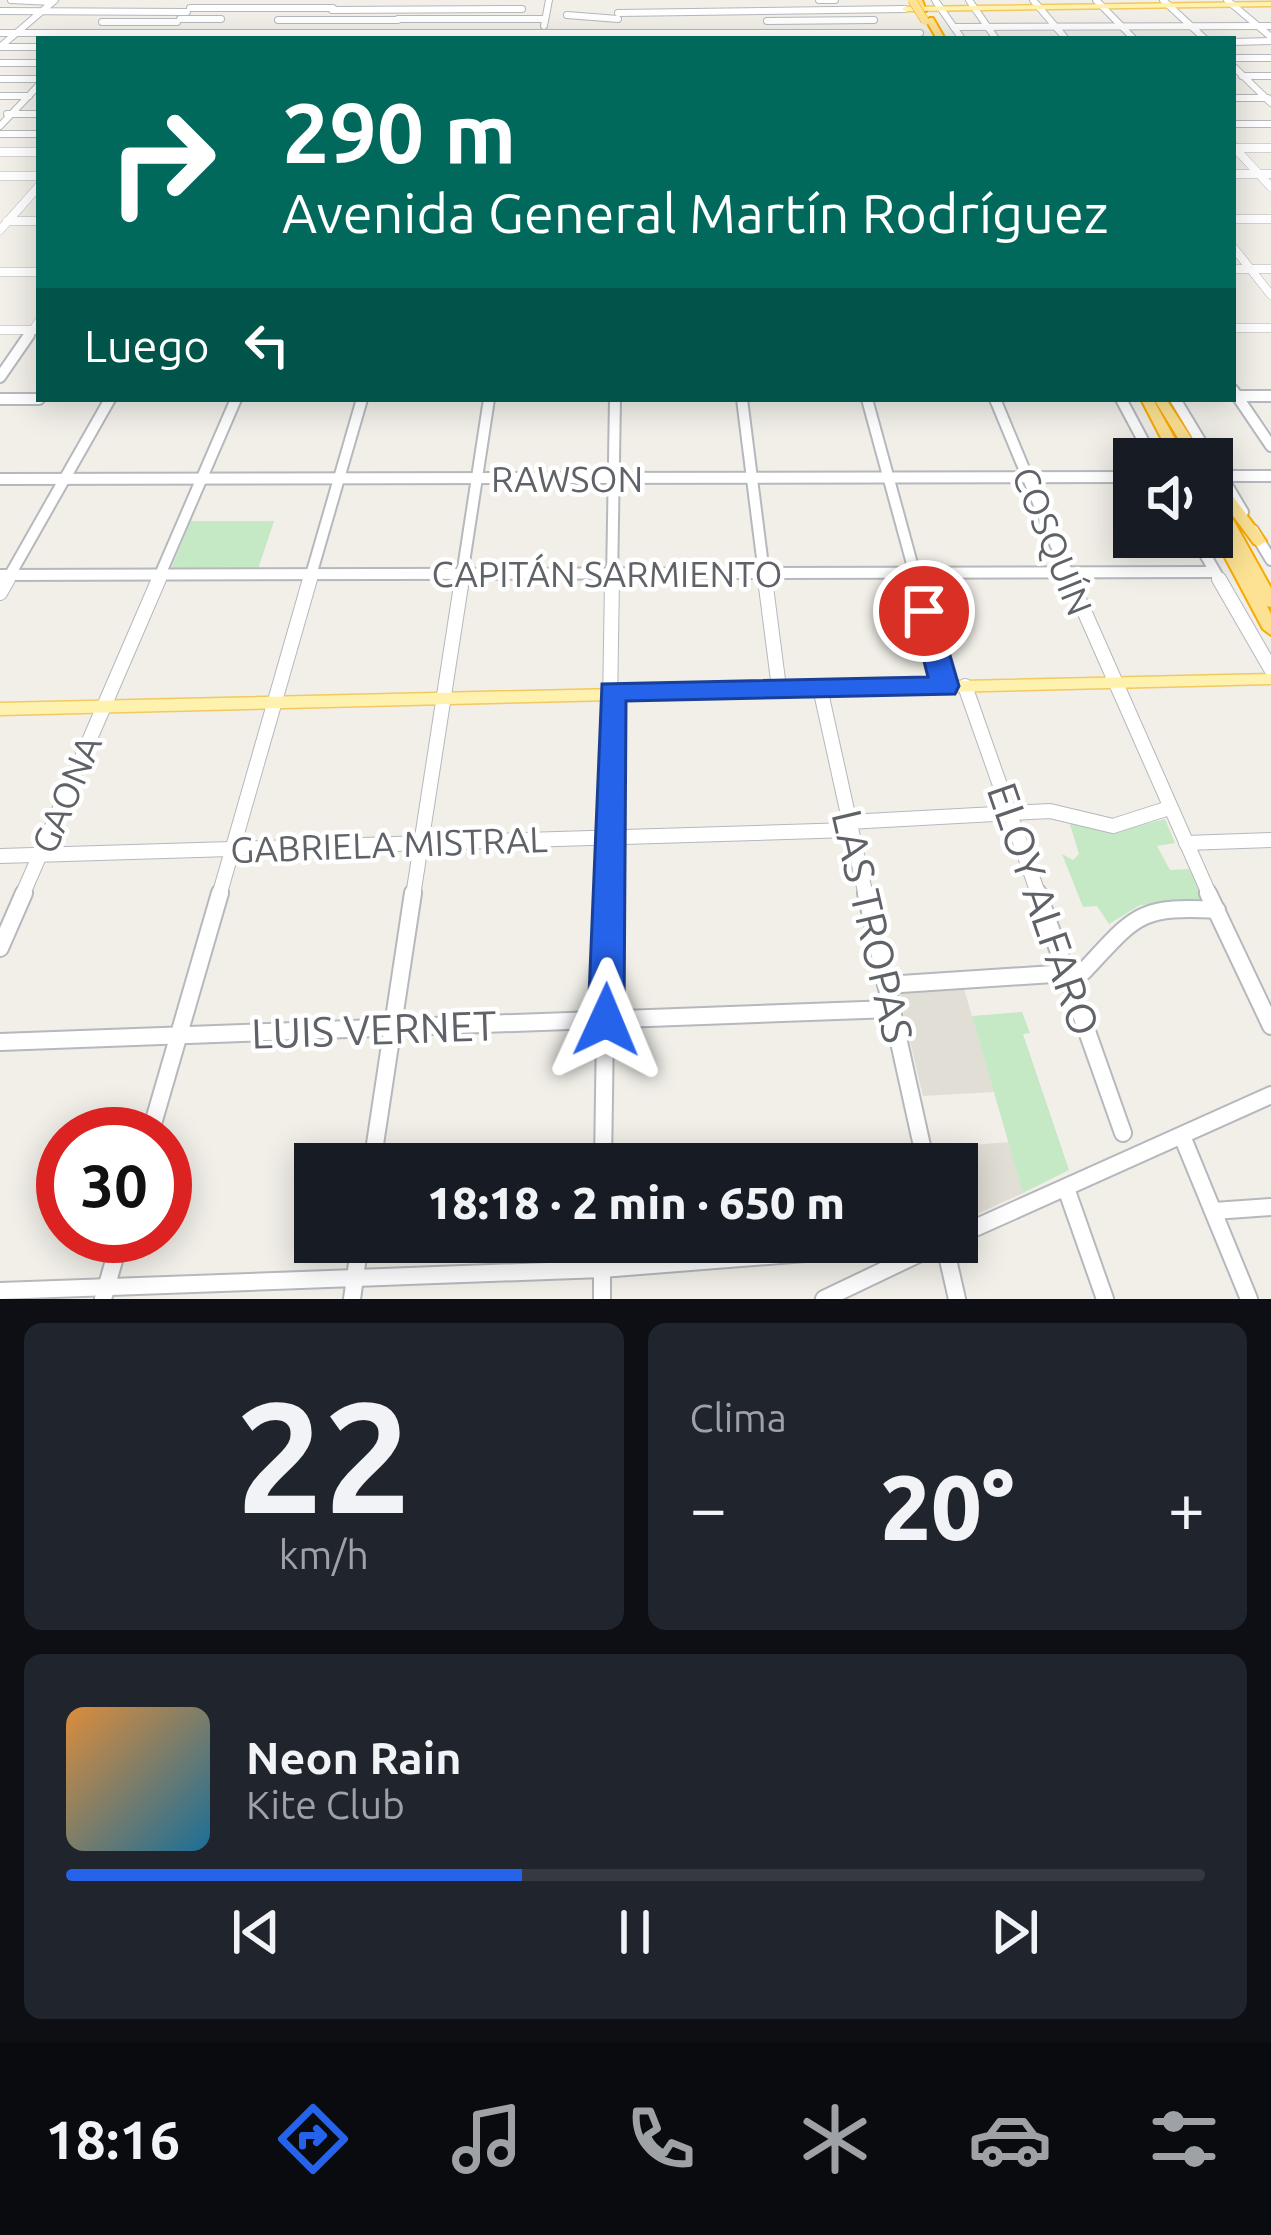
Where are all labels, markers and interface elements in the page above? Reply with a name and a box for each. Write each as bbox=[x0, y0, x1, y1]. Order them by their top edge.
icon: right bbox=[84, 84, 240, 240]
text: 290 m bbox=[282, 85, 516, 179]
text: Avenida General Martín Rodríguez bbox=[282, 183, 1109, 243]
icon: left bbox=[234, 312, 300, 378]
text: Luego bbox=[84, 320, 210, 371]
map controls bbox=[1113, 438, 1233, 558]
button: sound bbox=[1113, 438, 1233, 558]
street label: RAWSON bbox=[491, 458, 643, 499]
street label: COSQUÍN bbox=[1005, 461, 1101, 621]
street label: CAPITÁN SARMIENTO bbox=[432, 553, 782, 594]
pin bbox=[873, 560, 975, 662]
icon: arrive bbox=[891, 578, 957, 644]
street label: GAONA bbox=[23, 728, 109, 859]
street label: ELOY ALFARO bbox=[979, 777, 1109, 1041]
street label: LAS TROPAS bbox=[823, 805, 923, 1047]
street label: GABRIELA MISTRAL bbox=[230, 818, 548, 870]
position arrow bbox=[543, 957, 669, 1083]
street label: LUIS VERNET bbox=[251, 1001, 497, 1057]
speed limit sign: 30 bbox=[36, 1107, 192, 1263]
text: 18:18 · 2 min · 650 m bbox=[427, 1177, 845, 1228]
text: 22 bbox=[236, 1368, 412, 1542]
text: Clima bbox=[690, 1396, 787, 1439]
text: 20° bbox=[880, 1456, 1014, 1557]
text: − bbox=[690, 1470, 727, 1544]
text: + bbox=[1168, 1470, 1205, 1544]
text: km/h bbox=[279, 1533, 369, 1576]
text: Neon Rain bbox=[246, 1732, 461, 1783]
text: Kite Club bbox=[246, 1783, 405, 1826]
icon: previous bbox=[223, 1899, 289, 1965]
icon: pause bbox=[602, 1899, 668, 1965]
icon: next bbox=[982, 1899, 1048, 1965]
icon: directions bbox=[271, 2097, 355, 2181]
icon: music bbox=[445, 2097, 529, 2181]
icon: phone bbox=[619, 2097, 703, 2181]
icon: climate bbox=[793, 2097, 877, 2181]
icon: car bbox=[968, 2097, 1052, 2181]
icon: filters bbox=[1142, 2097, 1226, 2181]
text: 18:16 bbox=[45, 2109, 180, 2169]

